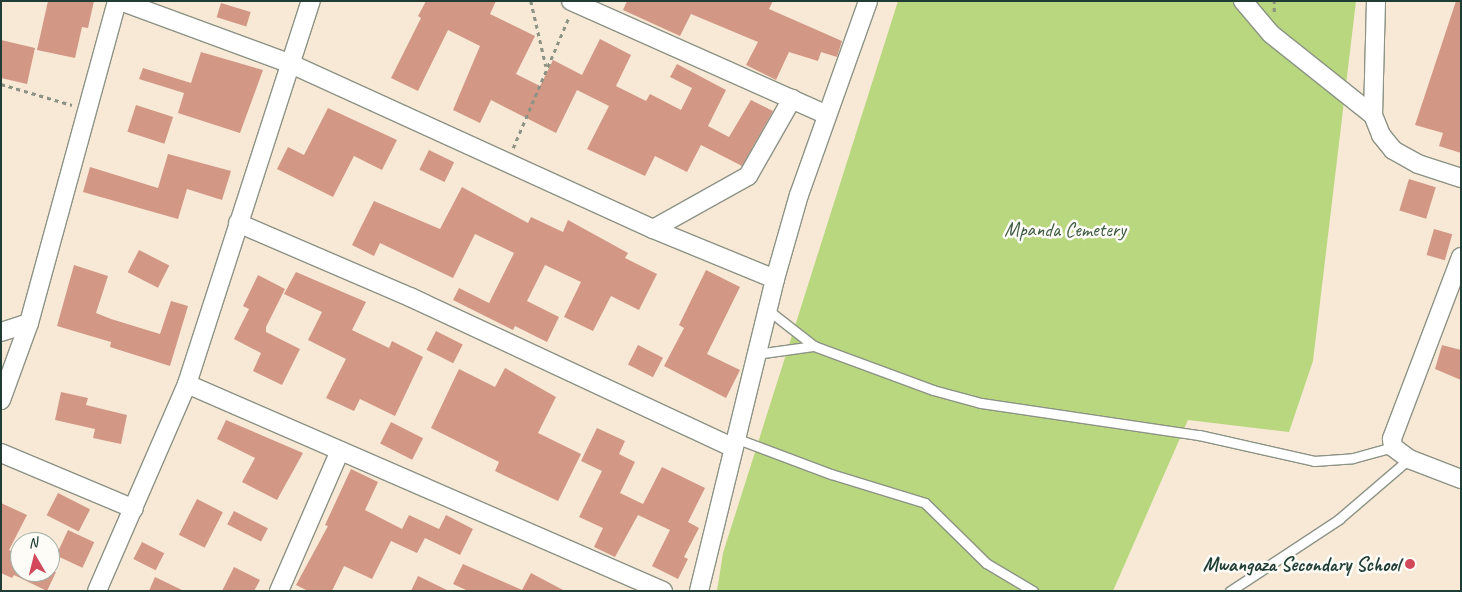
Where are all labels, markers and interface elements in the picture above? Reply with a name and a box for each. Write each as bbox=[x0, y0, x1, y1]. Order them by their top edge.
park label: Mpanda Cemetery bbox=[1004, 217, 1126, 241]
north arrow bbox=[10, 532, 60, 582]
text: N bbox=[27, 534, 38, 552]
place label: Mwangaza Secondary School bbox=[1203, 552, 1400, 576]
marker: Mwangaza Secondary School bbox=[1404, 558, 1416, 570]

